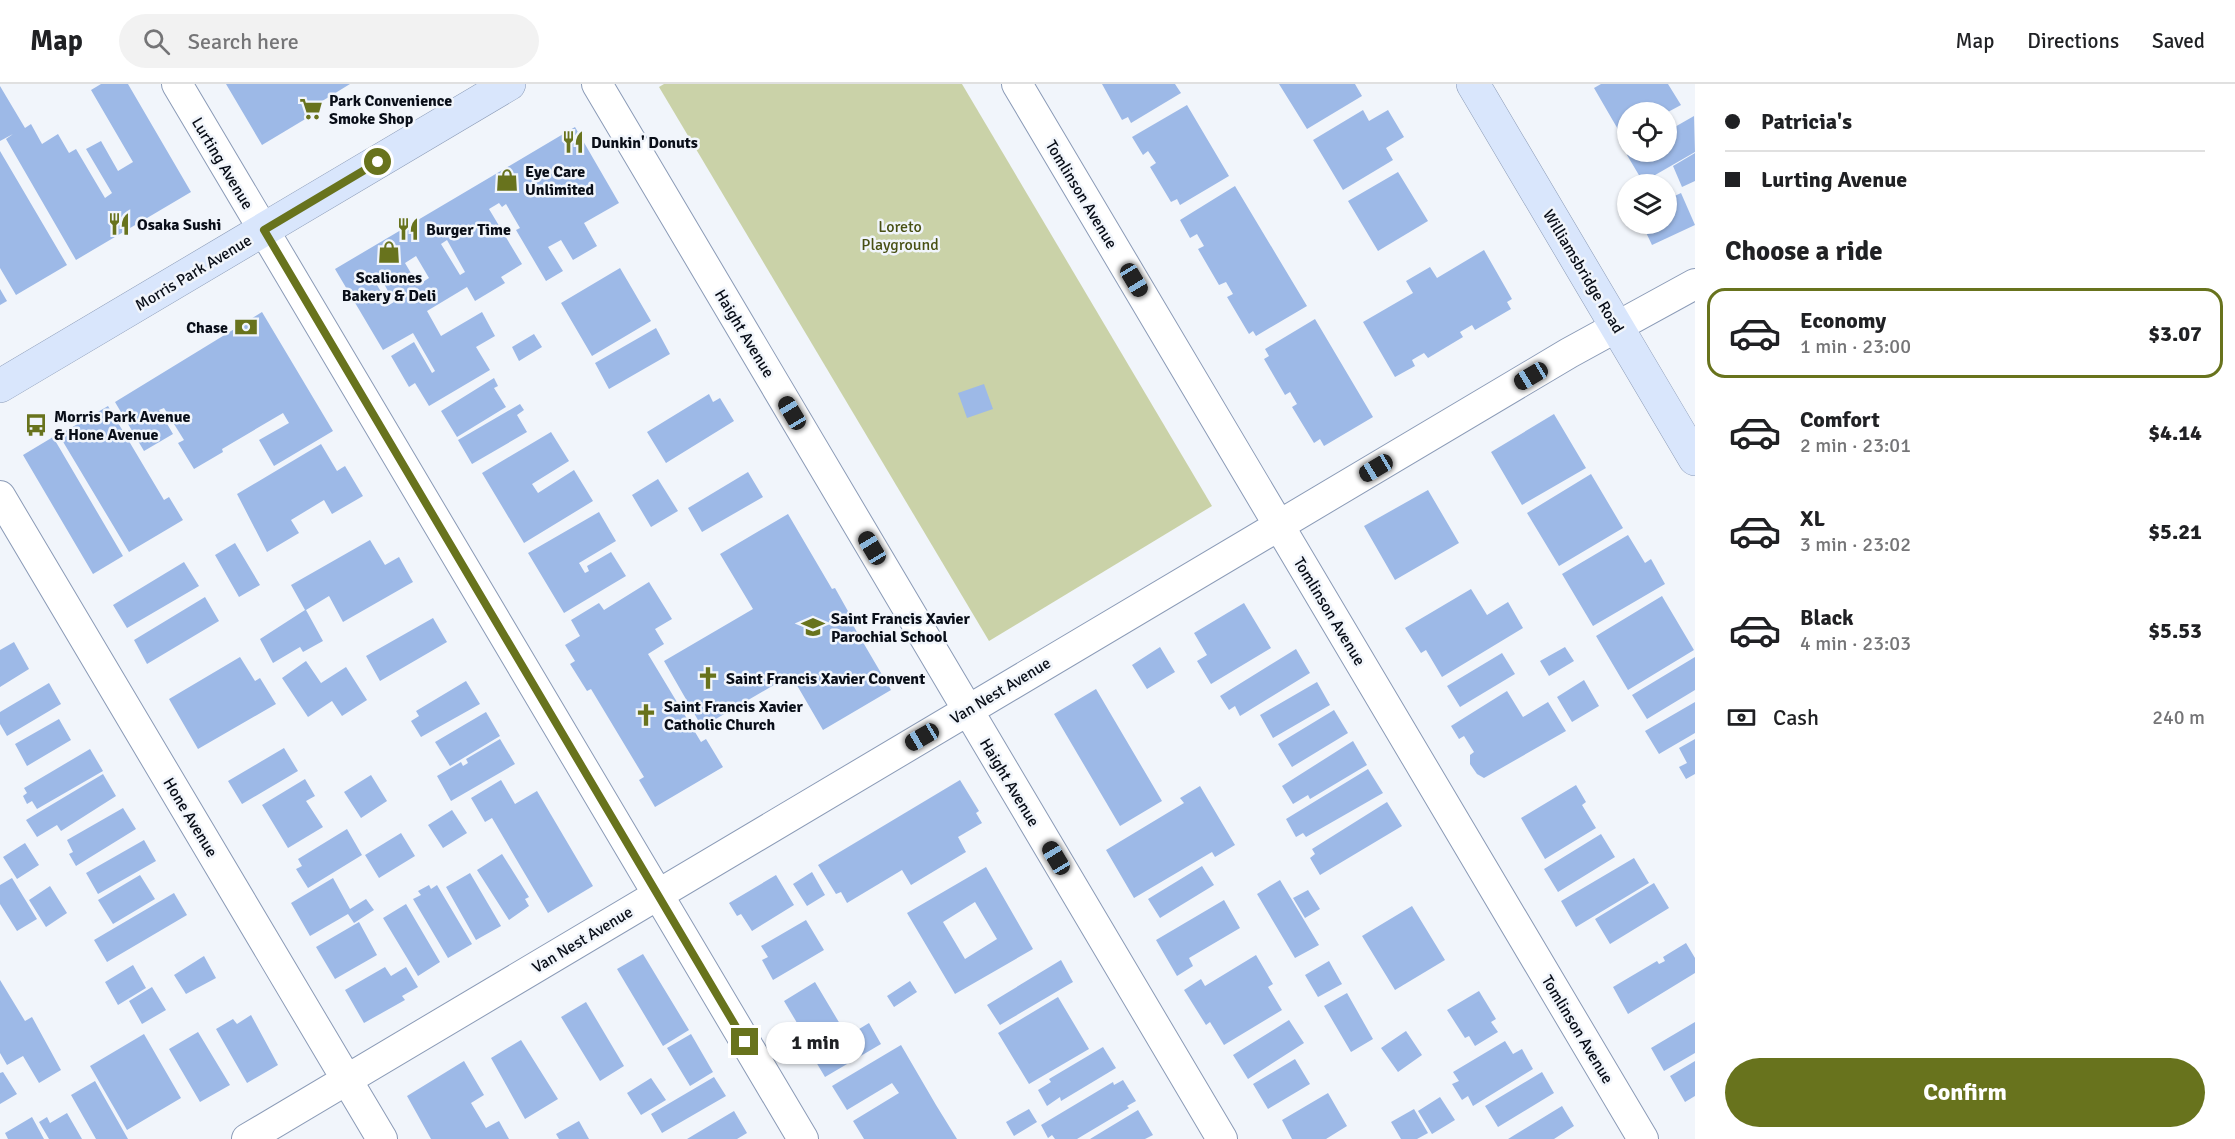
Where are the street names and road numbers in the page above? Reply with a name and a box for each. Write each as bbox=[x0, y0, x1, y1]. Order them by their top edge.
street label: Lurting Avenue bbox=[187, 114, 257, 213]
street label: Tomlinson Avenue bbox=[1041, 137, 1121, 252]
street label: Williamsbridge Road bbox=[1538, 206, 1628, 337]
street label: Morris Park Avenue bbox=[132, 230, 255, 316]
street label: Haight Avenue bbox=[710, 286, 778, 381]
street label: Tomlinson Avenue bbox=[1289, 554, 1369, 669]
street label: Van Nest Avenue bbox=[947, 653, 1055, 729]
street label: Haight Avenue bbox=[975, 735, 1043, 830]
street label: Hone Avenue bbox=[159, 774, 222, 861]
street label: Van Nest Avenue bbox=[529, 902, 637, 978]
street label: Tomlinson Avenue bbox=[1537, 972, 1617, 1087]

